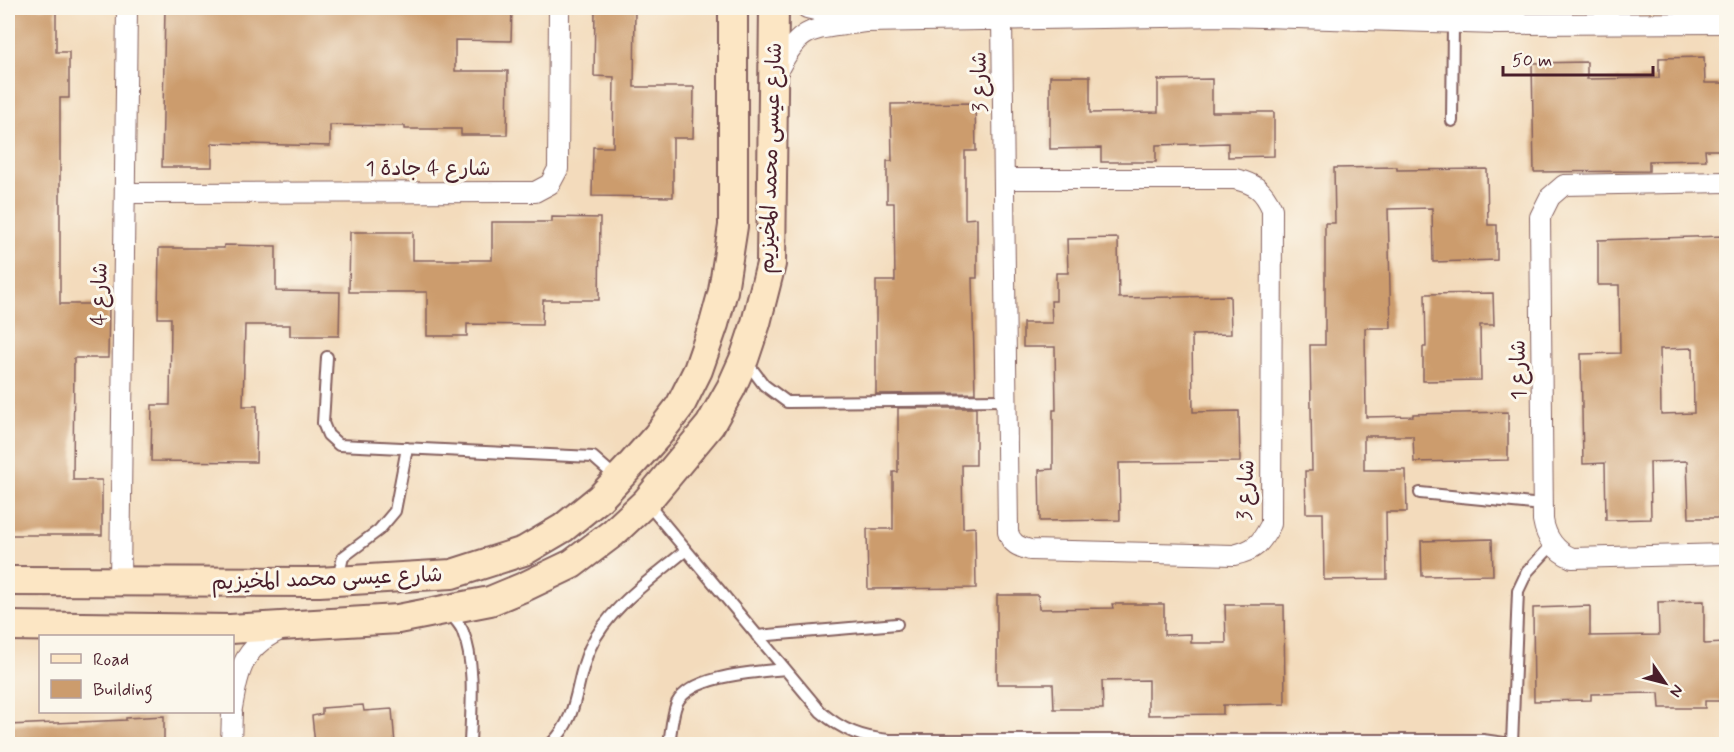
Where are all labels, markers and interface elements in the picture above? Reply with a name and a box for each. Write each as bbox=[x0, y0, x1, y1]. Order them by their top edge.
scale bar bbox=[1503, 39, 1653, 77]
street label: شارع عيسى محمد المخيزيم bbox=[753, 42, 790, 274]
text: 50 m bbox=[1512, 49, 1552, 73]
street label: شارع 3 bbox=[965, 51, 995, 113]
street label: شارع 4 جادة 1 bbox=[366, 155, 490, 183]
street label: شارع 4 bbox=[85, 262, 115, 326]
street label: شارع 1 bbox=[1504, 339, 1534, 400]
street label: شارع 3 bbox=[1230, 459, 1262, 521]
street label: شارع عيسى محمد المخيزيم bbox=[211, 561, 443, 598]
legend bbox=[39, 635, 234, 713]
text: Road bbox=[93, 648, 129, 672]
north arrow bbox=[1635, 653, 1695, 713]
text: Building bbox=[93, 678, 153, 704]
text: N bbox=[1664, 680, 1688, 701]

